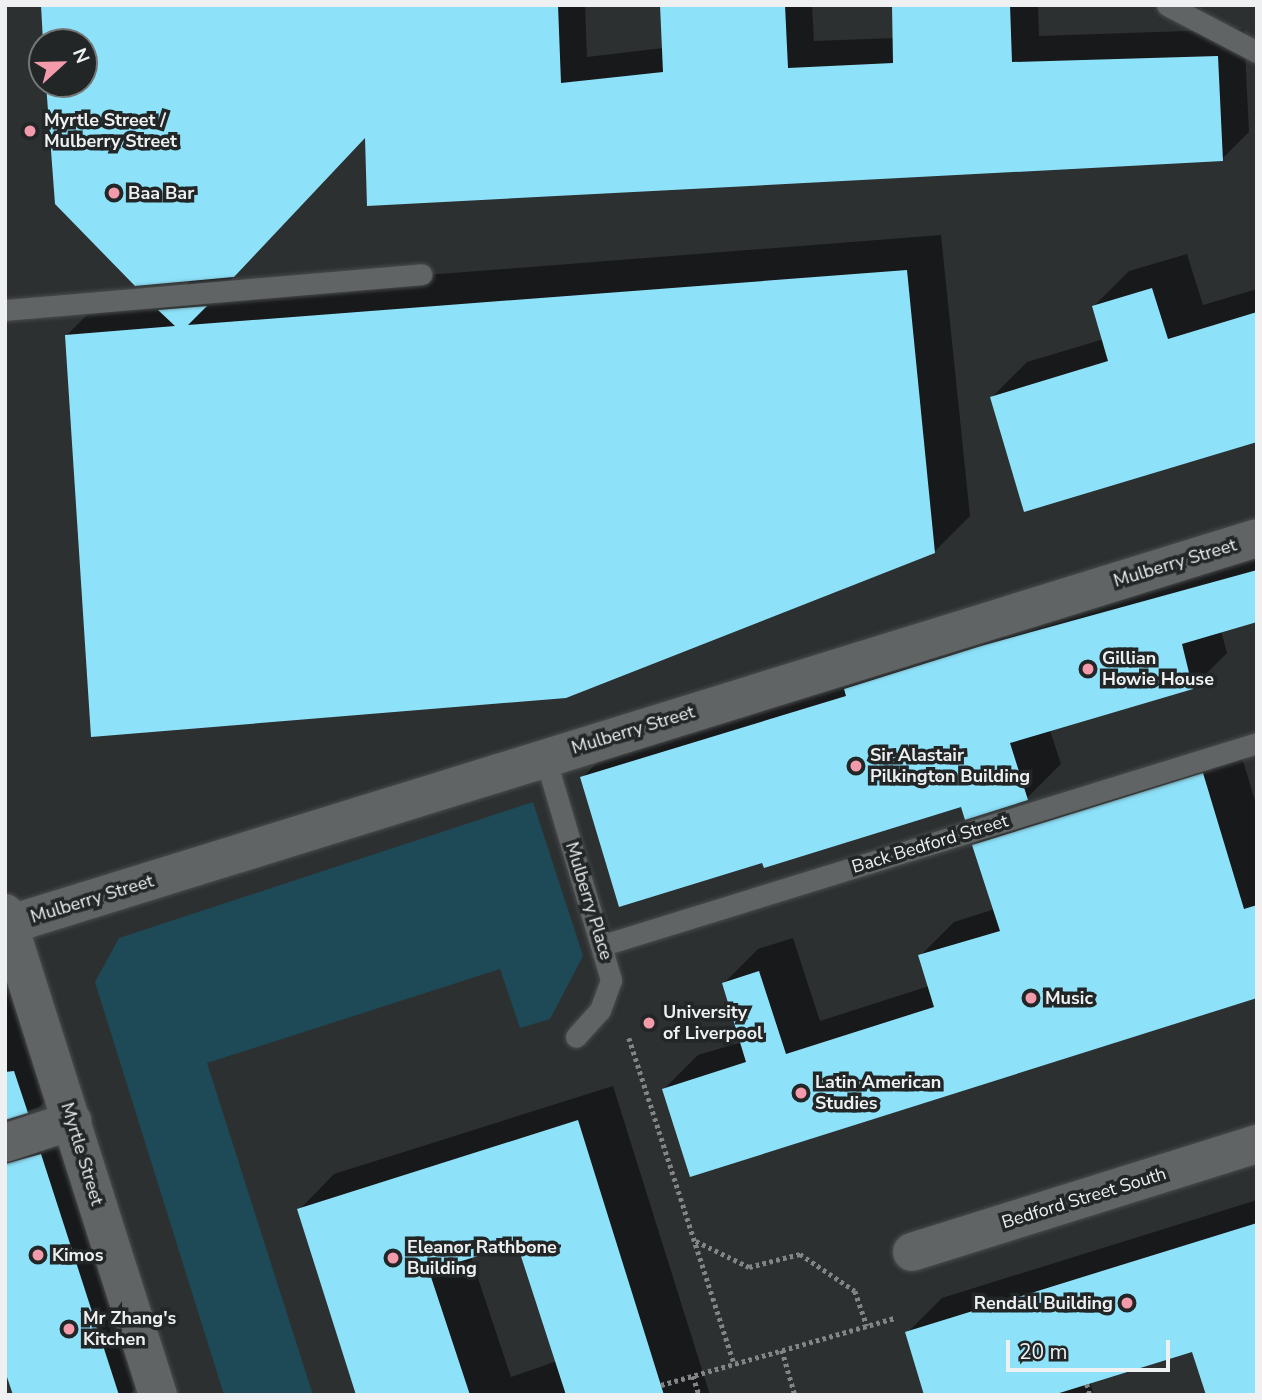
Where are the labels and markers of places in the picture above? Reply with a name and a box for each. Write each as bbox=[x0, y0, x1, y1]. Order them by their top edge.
place label: Myrtle Street / Mulberry Street bbox=[44, 110, 177, 152]
marker: Myrtle Street / Mulberry Street bbox=[22, 123, 38, 139]
place label: Baa Bar bbox=[128, 182, 194, 204]
marker: Baa Bar bbox=[106, 185, 122, 201]
place label: Gillian Howie House bbox=[1102, 648, 1214, 690]
marker: Gillian Howie House bbox=[1080, 661, 1096, 677]
place label: Sir Alastair Pilkington Building bbox=[870, 745, 1030, 788]
marker: Sir Alastair Pilkington Building bbox=[848, 758, 864, 774]
place label: Music bbox=[1045, 987, 1093, 1009]
marker: Music bbox=[1023, 990, 1039, 1006]
place label: University of Liverpool bbox=[663, 1002, 763, 1044]
marker: University of Liverpool bbox=[641, 1015, 657, 1031]
place label: Latin American Studies bbox=[815, 1072, 941, 1114]
marker: Latin American Studies bbox=[793, 1085, 809, 1101]
place label: Eleanor Rathbone Building bbox=[407, 1237, 557, 1280]
place label: Kimos bbox=[52, 1244, 103, 1266]
marker: Kimos bbox=[30, 1247, 46, 1263]
marker: Eleanor Rathbone Building bbox=[385, 1250, 401, 1266]
place label: Rendall Building bbox=[974, 1292, 1113, 1314]
marker: Rendall Building bbox=[1119, 1295, 1135, 1311]
place label: Mr Zhang's Kitchen bbox=[83, 1308, 176, 1350]
marker: Mr Zhang's Kitchen bbox=[61, 1321, 77, 1337]

